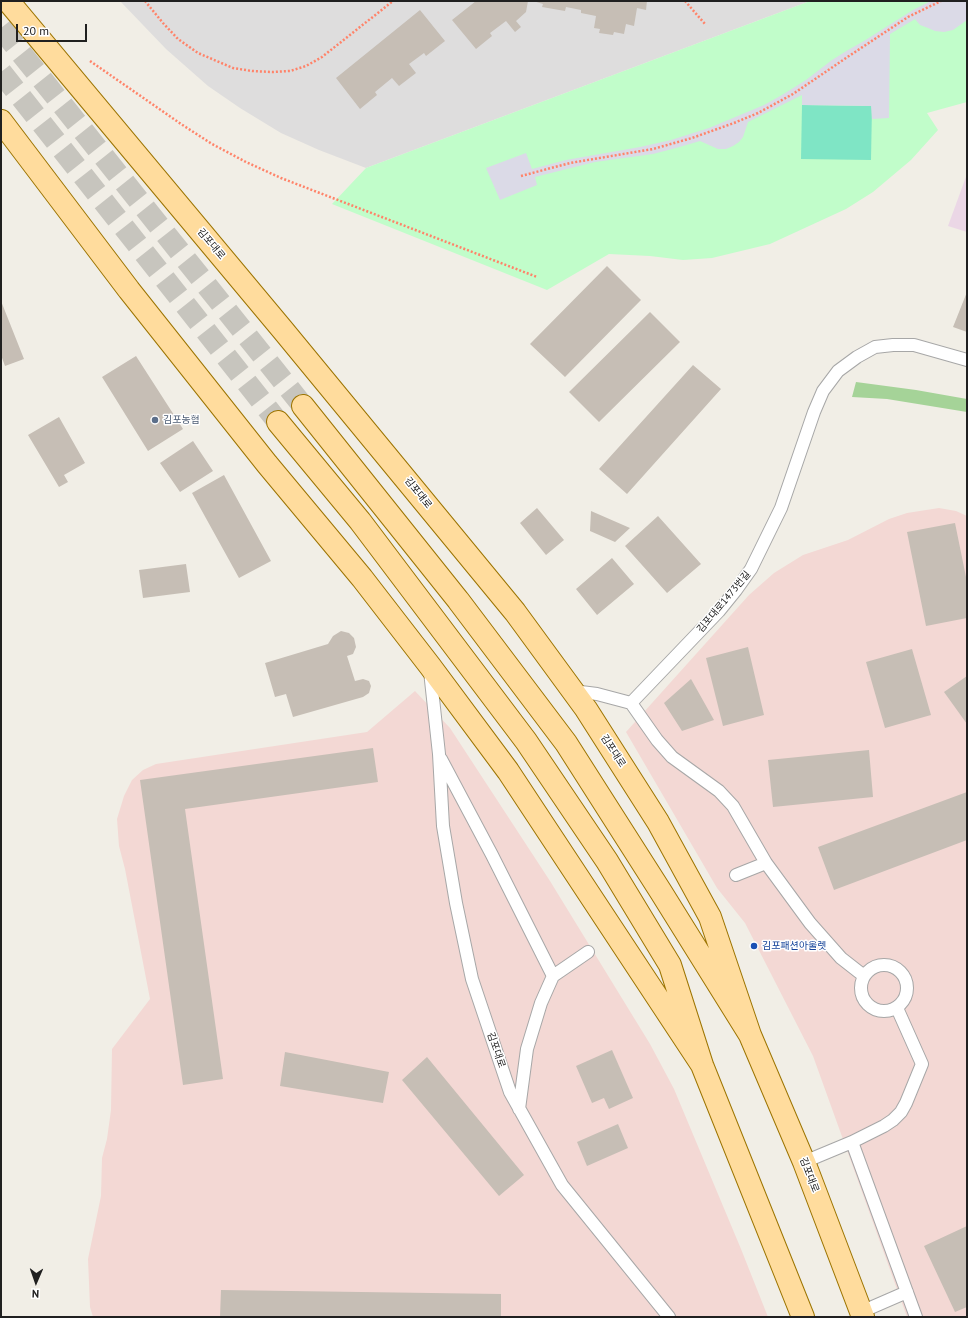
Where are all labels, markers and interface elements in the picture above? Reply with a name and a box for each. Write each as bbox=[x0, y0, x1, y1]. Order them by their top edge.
scale bar bbox=[18, 16, 89, 42]
text: 20 m bbox=[23, 23, 49, 38]
street label: 김포대로 bbox=[195, 226, 227, 262]
place label: 김포농협 bbox=[163, 414, 200, 426]
marker: 김포농협 bbox=[150, 415, 160, 425]
street label: 김포대로 bbox=[402, 475, 434, 511]
street label: 김포대로1473번길 bbox=[695, 569, 753, 635]
street label: 김포대로 bbox=[598, 732, 628, 770]
place label: 김포패션아울렛 bbox=[762, 940, 826, 952]
marker: 김포패션아울렛 bbox=[749, 941, 759, 951]
street label: 김포대로 bbox=[484, 1031, 508, 1069]
street label: 김포대로 bbox=[797, 1156, 821, 1194]
north arrow bbox=[16, 1262, 56, 1302]
text: N bbox=[32, 1287, 39, 1301]

